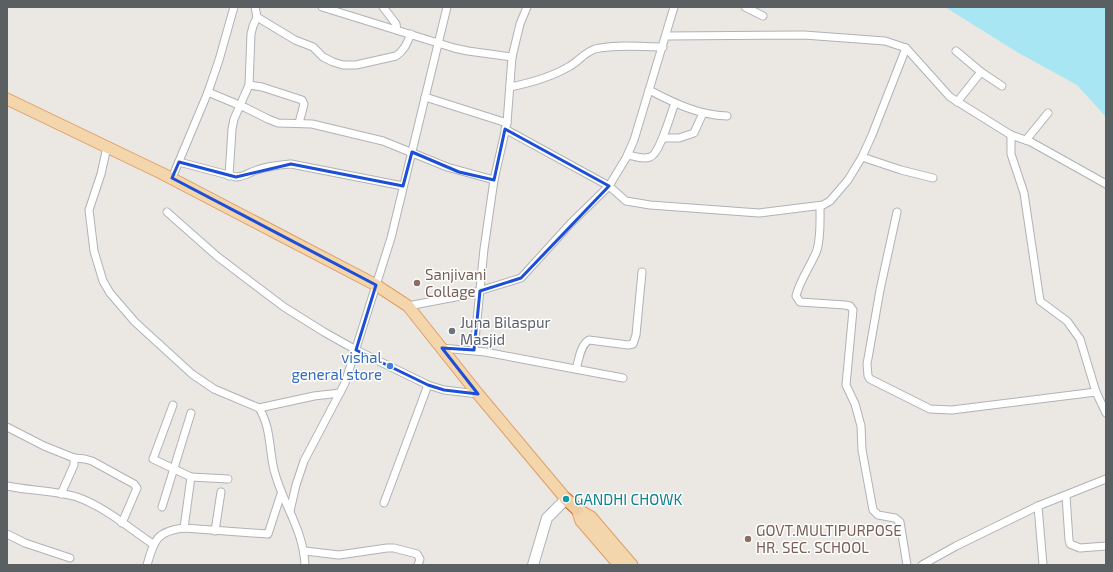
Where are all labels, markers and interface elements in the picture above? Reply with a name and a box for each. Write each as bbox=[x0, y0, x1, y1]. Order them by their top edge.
place label: Sanjivani Collage bbox=[425, 265, 486, 300]
marker: Sanjivani Collage bbox=[412, 278, 422, 288]
place label: Juna Bilaspur Masjid bbox=[460, 313, 551, 349]
marker: Juna Bilaspur Masjid bbox=[447, 326, 457, 336]
place label: vishal general store bbox=[291, 348, 383, 383]
marker: vishal general store bbox=[385, 361, 395, 371]
place label: GANDHI CHOWK bbox=[574, 490, 682, 508]
marker: GANDHI CHOWK bbox=[561, 494, 571, 504]
place label: GOVT.MULTIPURPOSE HR. SEC. SCHOOL bbox=[756, 521, 902, 556]
marker: GOVT.MULTIPURPOSE HR. SEC. SCHOOL bbox=[743, 534, 753, 544]

